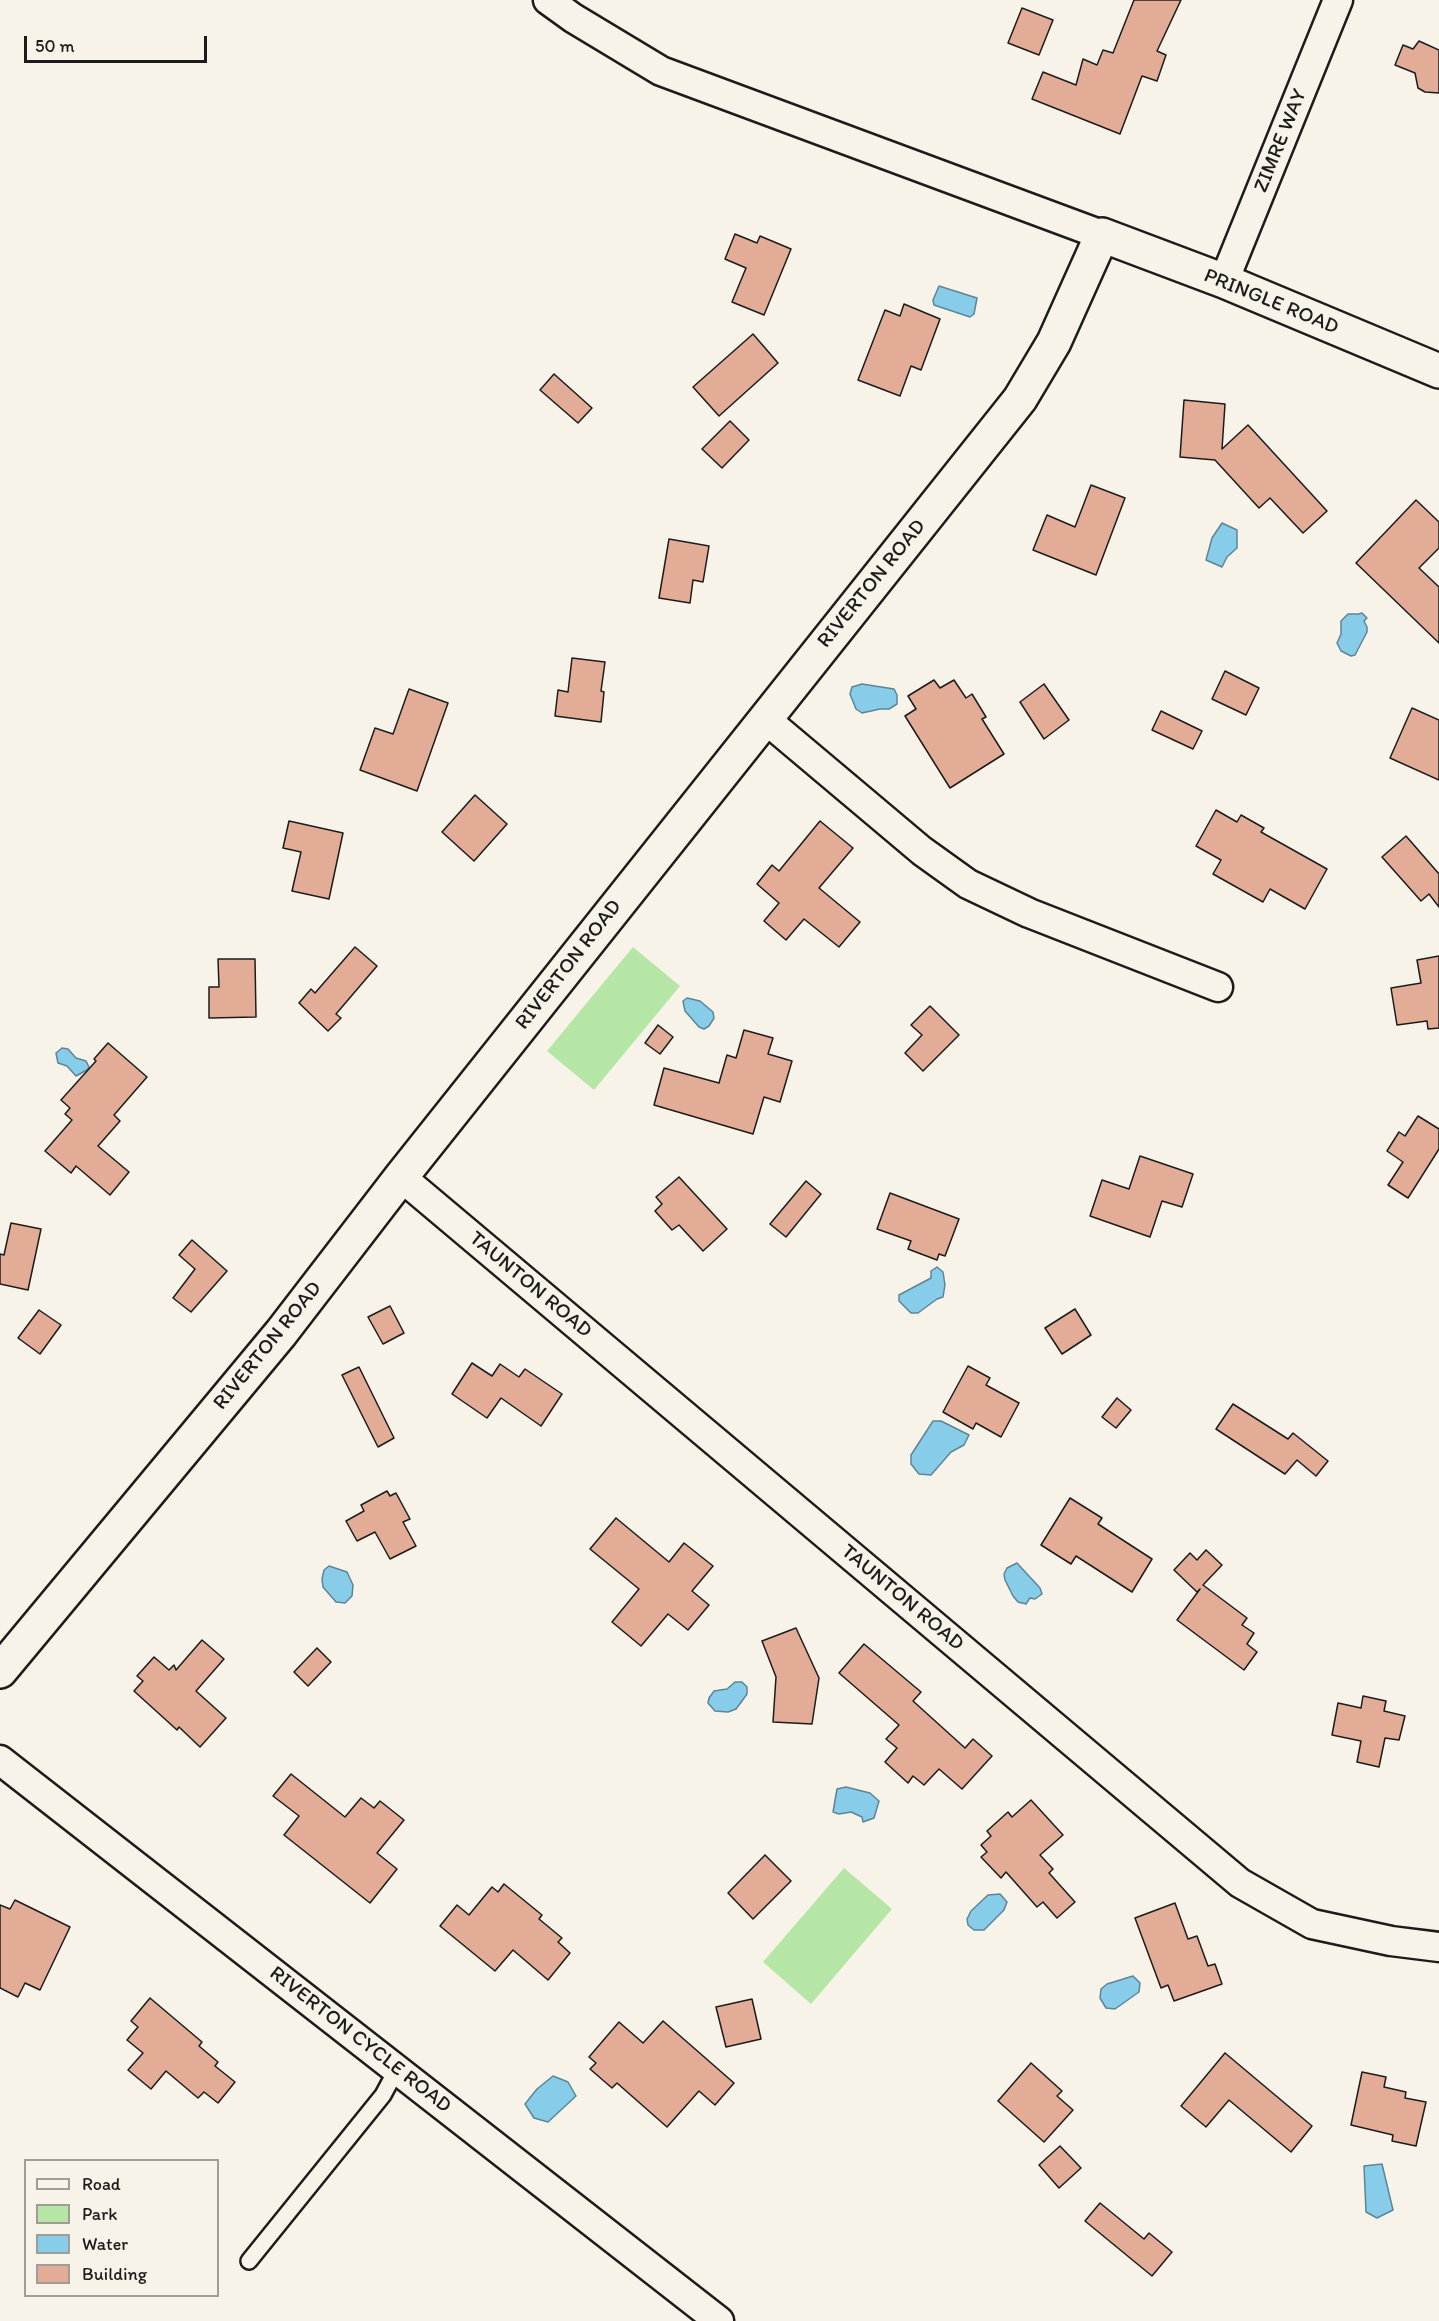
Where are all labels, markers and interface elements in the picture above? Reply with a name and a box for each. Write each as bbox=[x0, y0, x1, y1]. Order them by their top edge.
scale bar bbox=[27, 24, 210, 62]
text: 50 m bbox=[35, 35, 75, 57]
street label: ZIMRE WAY bbox=[1249, 86, 1313, 196]
street label: PRINGLE ROAD bbox=[1200, 263, 1342, 341]
street label: RIVERTON ROAD bbox=[812, 515, 932, 653]
street label: RIVERTON ROAD bbox=[510, 895, 628, 1035]
street label: TAUNTON ROAD bbox=[463, 1226, 597, 1344]
street label: RIVERTON ROAD bbox=[208, 1277, 328, 1415]
street label: TAUNTON ROAD bbox=[835, 1539, 969, 1657]
street label: RIVERTON CYCLE ROAD bbox=[264, 1961, 456, 2119]
legend bbox=[24, 2159, 219, 2297]
text: Road bbox=[82, 2173, 121, 2195]
text: Park bbox=[82, 2203, 117, 2225]
text: Water bbox=[82, 2233, 128, 2255]
text: Building bbox=[82, 2263, 147, 2285]

